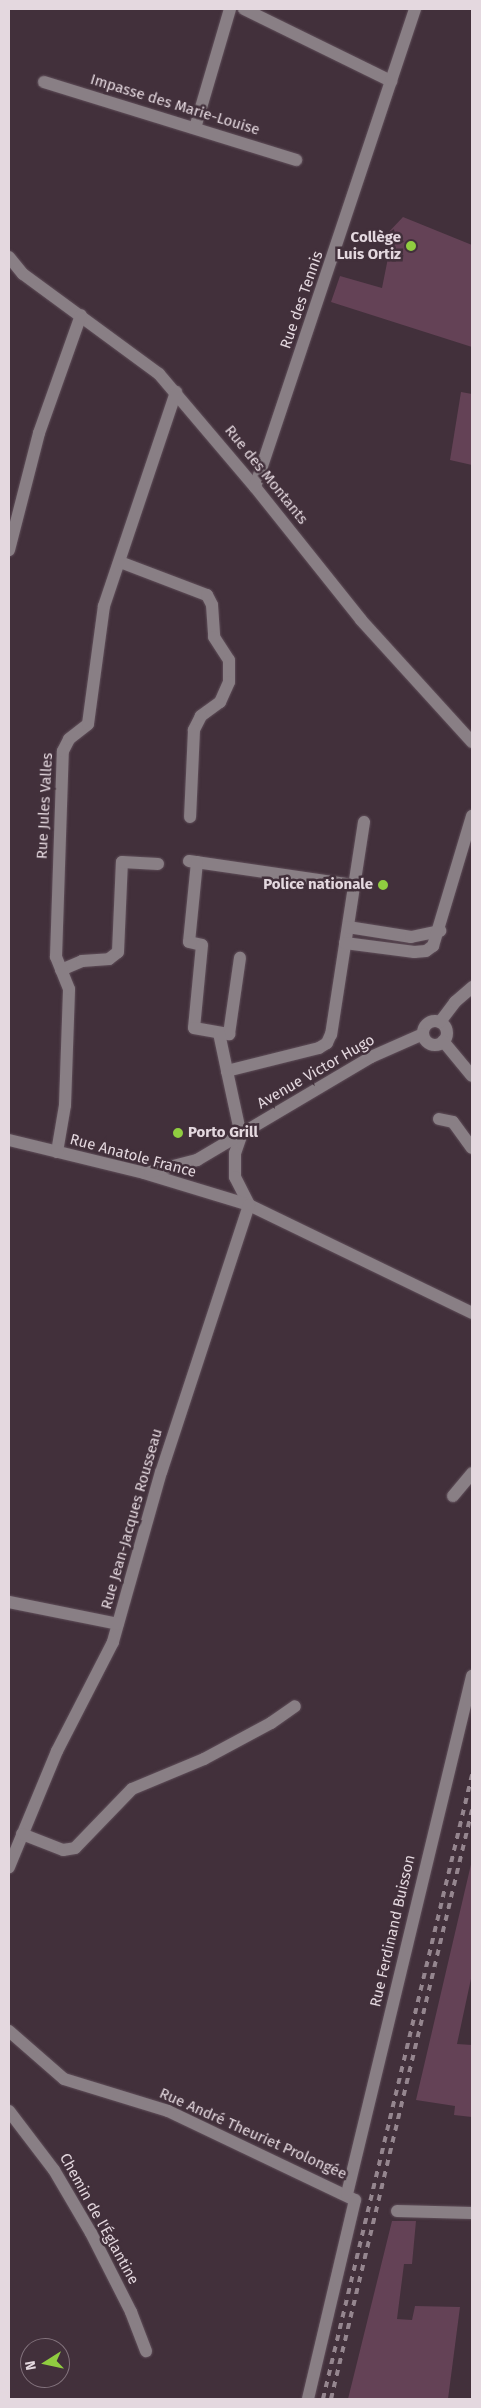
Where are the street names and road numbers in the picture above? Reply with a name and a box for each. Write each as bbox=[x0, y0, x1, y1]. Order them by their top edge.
street label: Impasse des Marie-Louise bbox=[88, 71, 262, 139]
street label: Rue des Tennis bbox=[277, 249, 327, 351]
street label: Rue des Montants bbox=[221, 422, 311, 528]
street label: Rue Jules Valles bbox=[33, 752, 57, 860]
street label: Avenue Victor Hugo bbox=[254, 1031, 378, 1113]
street label: Rue Anatole France bbox=[68, 1130, 198, 1182]
street label: Rue Jean-Jacques Rousseau bbox=[98, 1427, 166, 1611]
street label: Rue Ferdinand Buisson bbox=[367, 1853, 419, 2009]
street label: Rue André Theuriet Prolongée bbox=[157, 2084, 349, 2184]
street label: Chemin de l'Églantine bbox=[55, 2150, 143, 2288]

